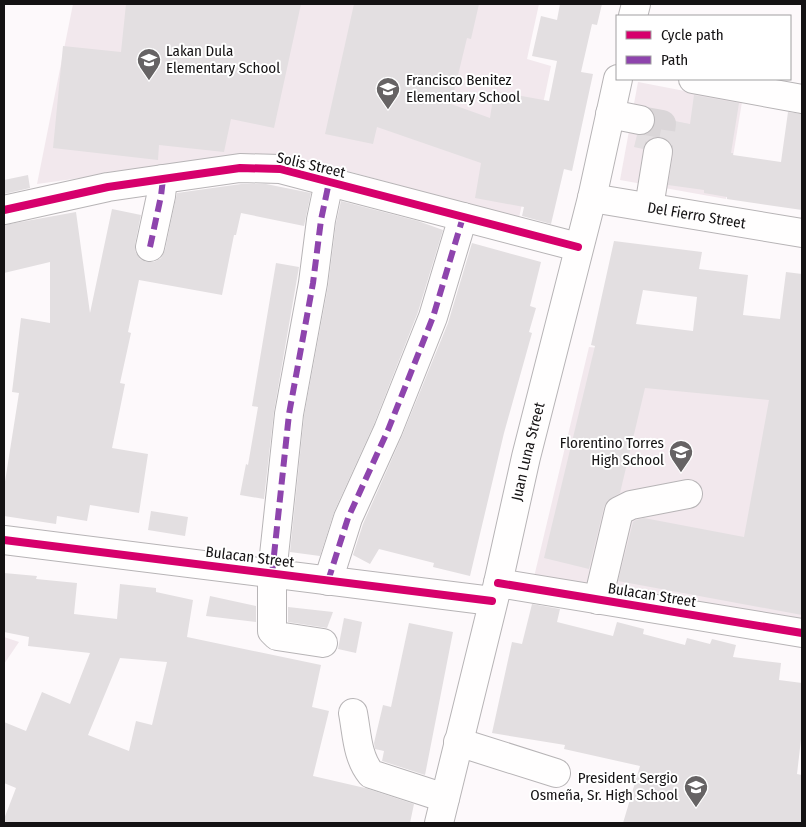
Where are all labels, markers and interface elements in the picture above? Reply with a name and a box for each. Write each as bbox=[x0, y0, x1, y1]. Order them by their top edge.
legend bbox=[616, 15, 791, 80]
text: Cycle path bbox=[661, 26, 724, 44]
place label: Lakan Dula Elementary School bbox=[166, 42, 280, 77]
school or university icon: Lakan Dula Elementary School bbox=[136, 47, 162, 81]
text: Path bbox=[661, 51, 688, 69]
place label: Francisco Benitez Elementary School bbox=[406, 71, 520, 106]
school or university icon: Francisco Benitez Elementary School bbox=[375, 76, 401, 110]
street label: Solis Street bbox=[275, 148, 347, 182]
street label: Del Fierro Street bbox=[646, 198, 747, 232]
street label: Juan Luna Street bbox=[508, 400, 549, 503]
place label: Florentino Torres High School bbox=[560, 434, 664, 469]
school or university icon: Florentino Torres High School bbox=[668, 439, 694, 473]
street label: Bulacan Street bbox=[205, 543, 295, 571]
street label: Bulacan Street bbox=[607, 579, 698, 611]
place label: President Sergio Osmeña, Sr. High School bbox=[530, 769, 678, 804]
school or university icon: President Sergio Osmeña, Sr. High School bbox=[683, 774, 709, 808]

